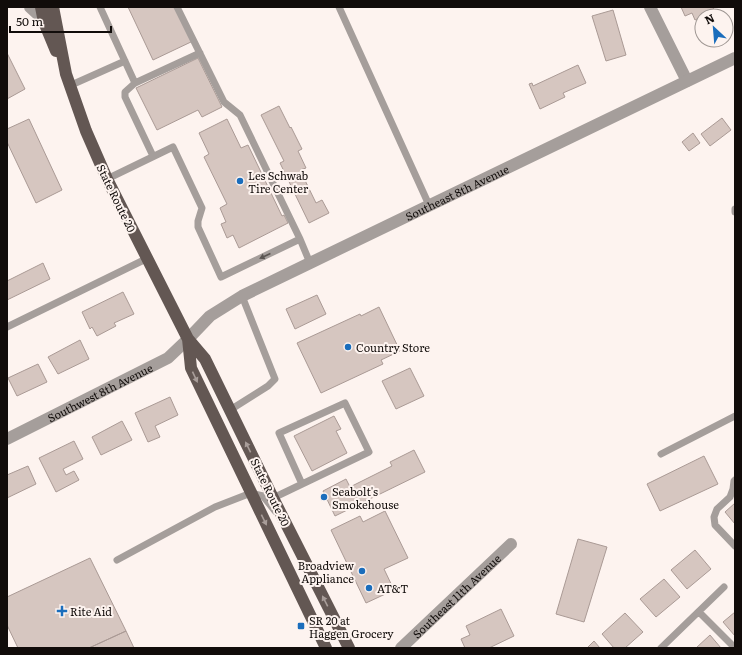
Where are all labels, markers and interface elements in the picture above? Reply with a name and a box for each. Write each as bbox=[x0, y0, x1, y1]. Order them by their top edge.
scale bar bbox=[10, 8, 111, 34]
north arrow bbox=[694, 8, 734, 48]
text: N bbox=[702, 9, 717, 27]
text: 50 m bbox=[16, 12, 43, 30]
street label: Southeast 8th Avenue bbox=[402, 160, 512, 224]
street label: State Route 20 bbox=[94, 161, 140, 235]
place label: Les Schwab Tire Center bbox=[248, 167, 309, 196]
marker: Les Schwab Tire Center bbox=[235, 176, 245, 186]
one-way arrow bbox=[259, 253, 271, 259]
place label: Country Store bbox=[356, 339, 430, 355]
marker: Country Store bbox=[343, 342, 353, 352]
street label: Southwest 8th Avenue bbox=[44, 359, 156, 425]
one-way arrow bbox=[192, 372, 198, 383]
one-way arrow bbox=[245, 441, 251, 453]
street label: State Route 20 bbox=[248, 455, 294, 529]
place label: Seabolt's Smokehouse bbox=[332, 483, 399, 512]
marker: Seabolt's Smokehouse bbox=[319, 492, 329, 502]
one-way arrow bbox=[261, 514, 267, 525]
street label: Southeast 11th Avenue bbox=[409, 550, 504, 641]
place label: Broadview Appliance bbox=[298, 557, 355, 586]
marker: Broadview Appliance bbox=[357, 566, 367, 576]
place label: AT&T bbox=[377, 580, 408, 596]
marker: AT&T bbox=[364, 583, 374, 593]
one-way arrow bbox=[322, 595, 328, 606]
place label: Rite Aid bbox=[70, 603, 112, 619]
marker: Rite Aid bbox=[57, 606, 67, 616]
place label: SR 20 at Haggen Grocery bbox=[309, 612, 394, 641]
marker: SR 20 at Haggen Grocery bbox=[296, 621, 306, 631]

